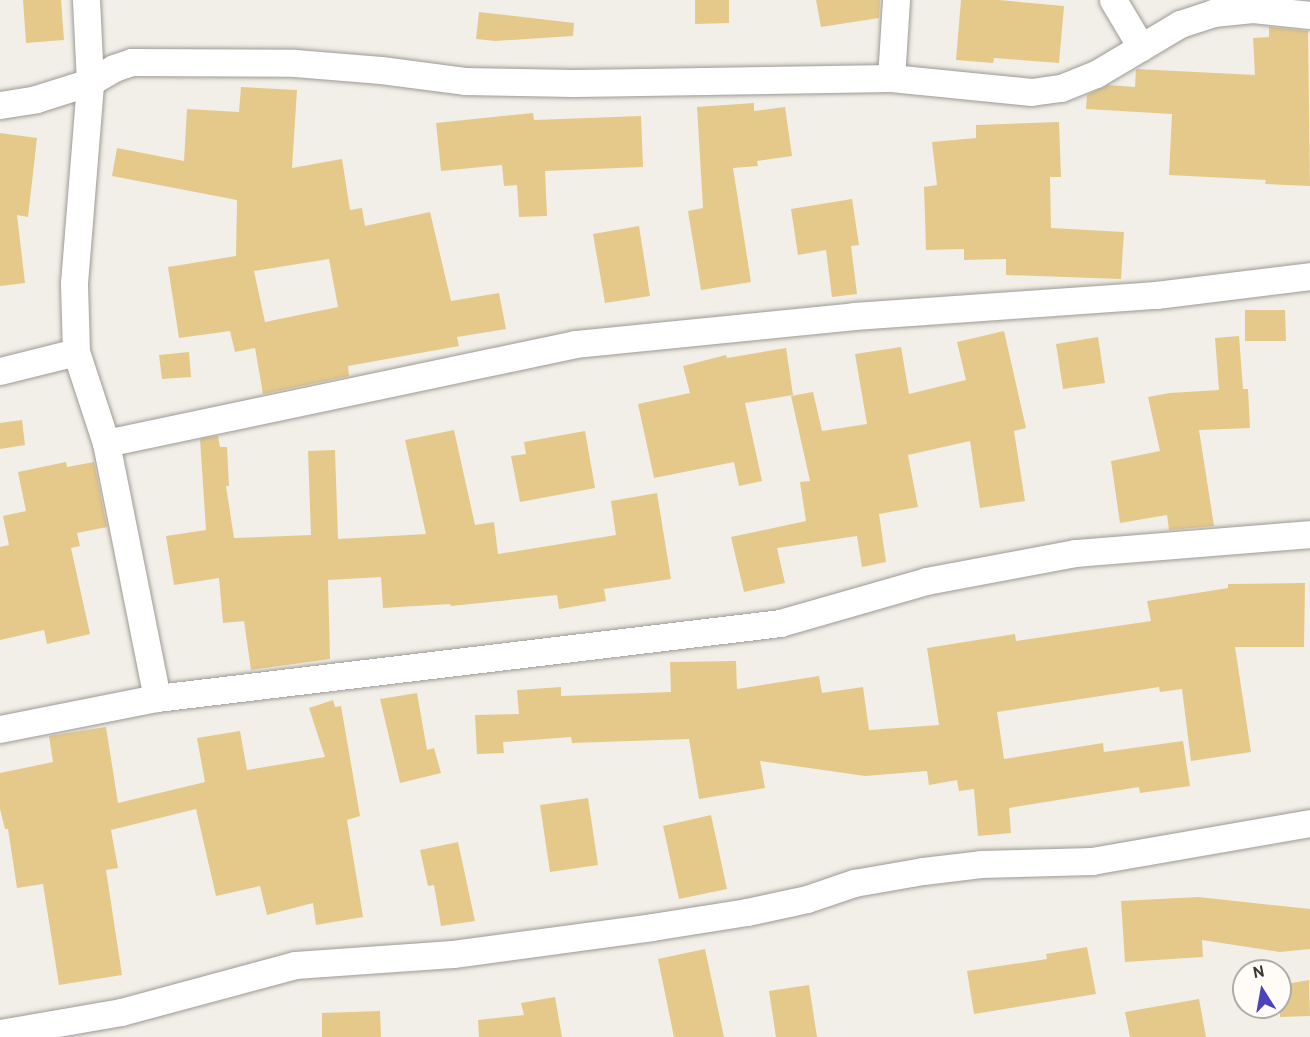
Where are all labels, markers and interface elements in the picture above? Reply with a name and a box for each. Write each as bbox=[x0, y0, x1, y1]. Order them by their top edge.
north arrow bbox=[1232, 959, 1292, 1019]
text: N bbox=[1251, 962, 1266, 984]

